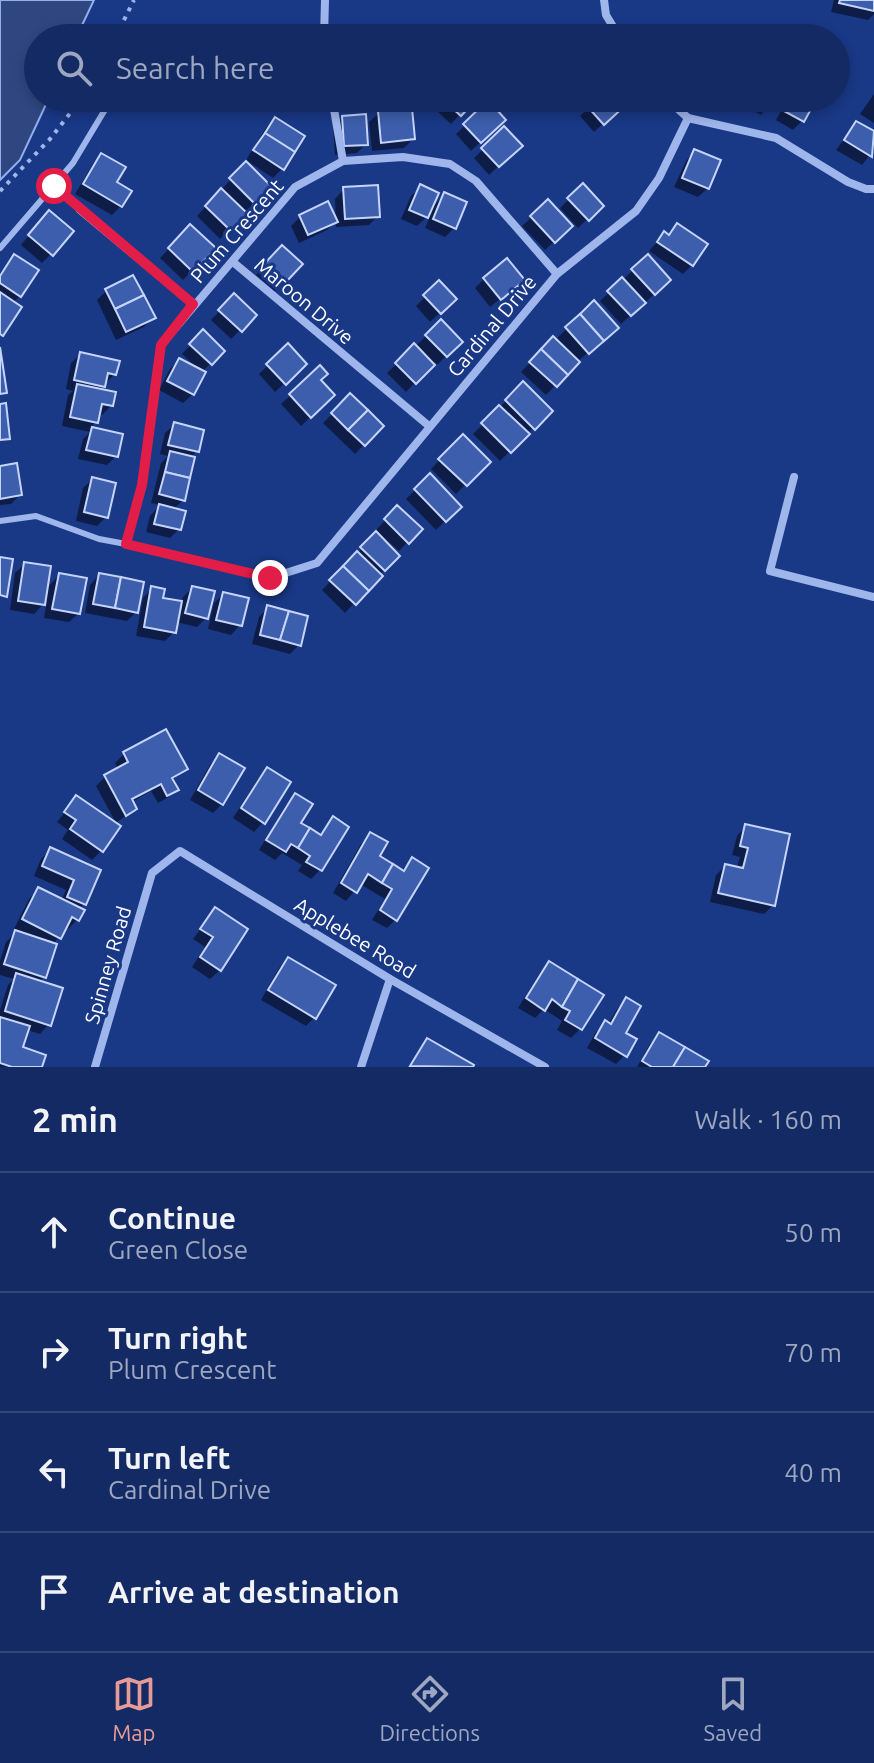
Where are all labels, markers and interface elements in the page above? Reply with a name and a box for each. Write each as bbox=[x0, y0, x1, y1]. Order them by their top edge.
search box bbox=[24, 24, 850, 112]
icon: search bbox=[52, 46, 96, 90]
text: Search here bbox=[116, 51, 275, 85]
route start bbox=[36, 168, 72, 204]
street label: Plum Crescent bbox=[185, 174, 288, 287]
street label: Maroon Drive bbox=[250, 253, 358, 349]
street label: Cardinal Drive bbox=[442, 270, 541, 381]
route end bbox=[252, 560, 288, 596]
street label: Applebee Road bbox=[291, 892, 420, 983]
street label: Spinney Road bbox=[80, 903, 135, 1026]
text: 2 min bbox=[32, 1100, 118, 1138]
text: Walk · 160 m bbox=[694, 1105, 842, 1134]
text: Continue bbox=[108, 1201, 236, 1235]
icon: ahead bbox=[32, 1210, 76, 1254]
text: 50 m bbox=[784, 1218, 842, 1247]
text: Green Close bbox=[108, 1235, 248, 1264]
text: Turn right bbox=[108, 1321, 248, 1355]
icon: right bbox=[32, 1330, 76, 1374]
text: 70 m bbox=[784, 1338, 842, 1367]
text: Plum Crescent bbox=[108, 1355, 276, 1384]
text: Turn left bbox=[108, 1441, 230, 1475]
icon: left bbox=[32, 1450, 76, 1494]
text: 40 m bbox=[784, 1458, 842, 1487]
text: Cardinal Drive bbox=[108, 1475, 271, 1504]
icon: arrive bbox=[32, 1570, 76, 1614]
text: Arrive at destination bbox=[108, 1575, 400, 1609]
tab: Map bbox=[112, 1672, 156, 1745]
tab: Directions bbox=[379, 1672, 480, 1745]
tab: Saved bbox=[704, 1672, 762, 1745]

